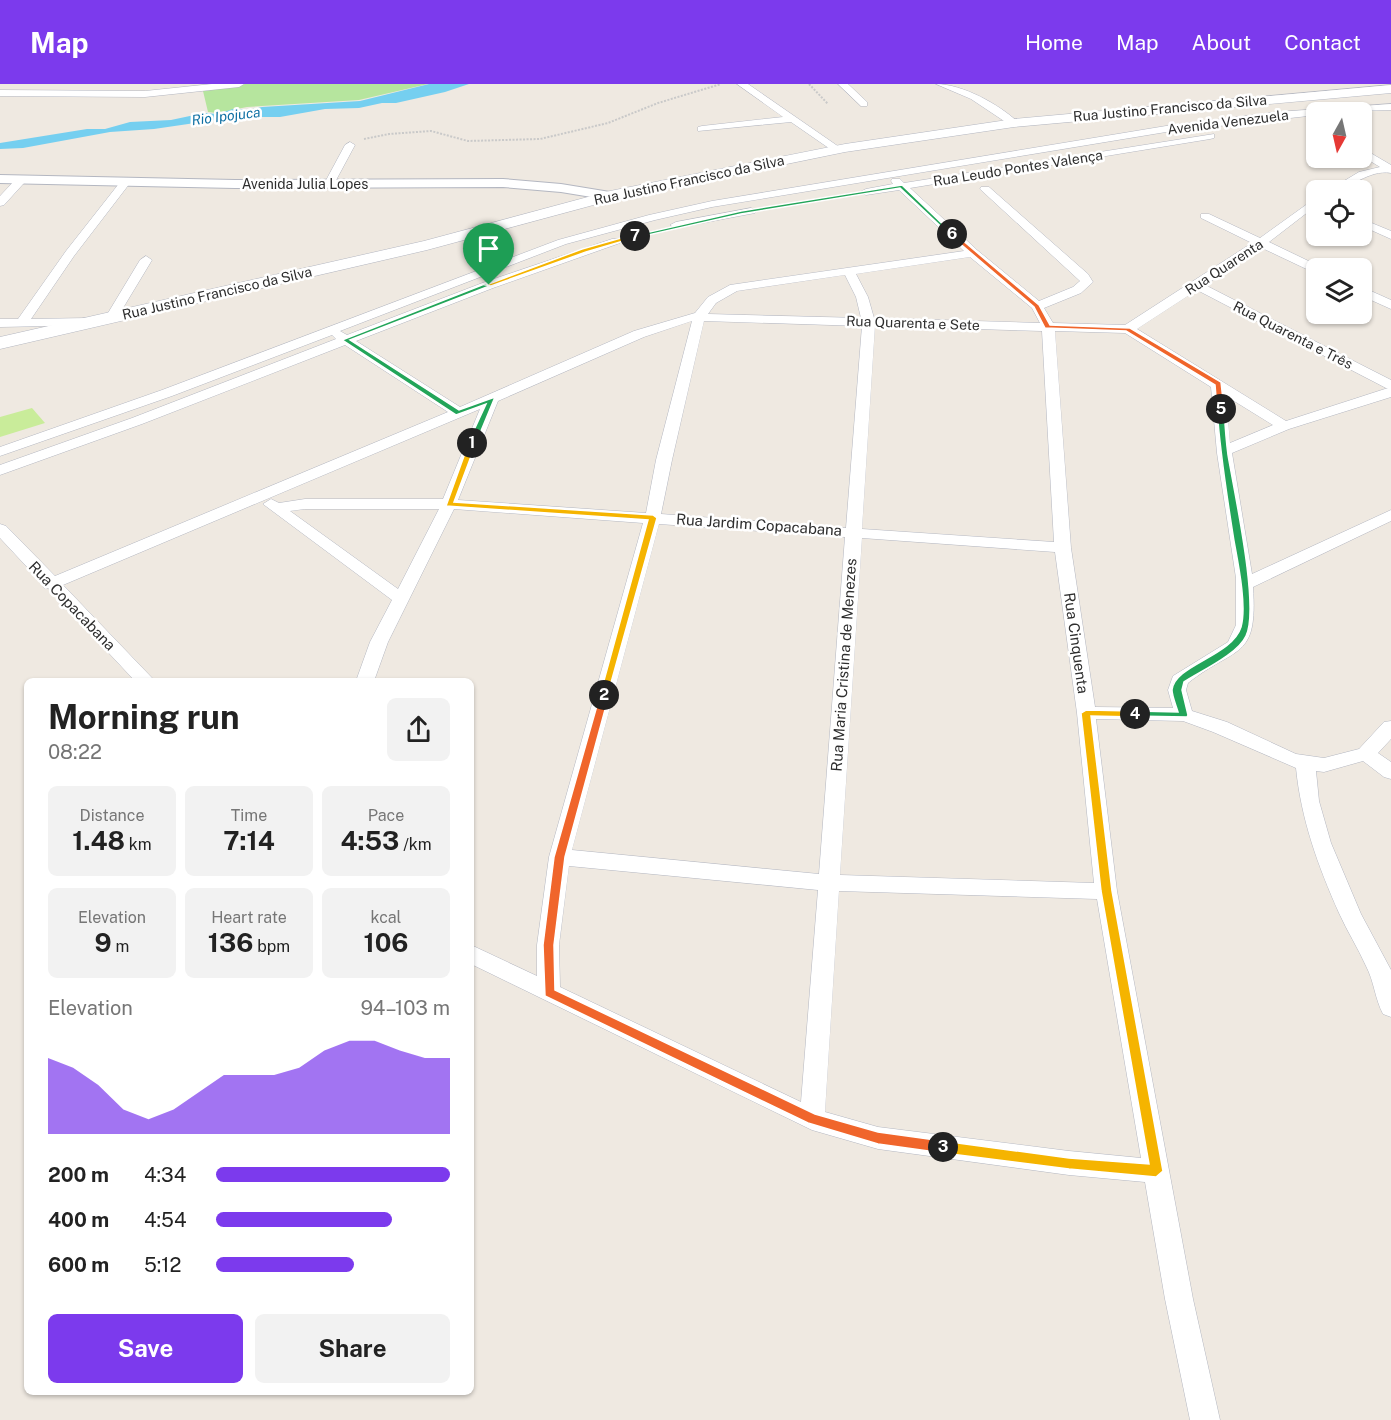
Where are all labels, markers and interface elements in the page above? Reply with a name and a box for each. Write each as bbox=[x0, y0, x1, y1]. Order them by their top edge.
text: Map bbox=[30, 26, 89, 59]
text: Home bbox=[1025, 30, 1083, 55]
text: Map bbox=[1116, 30, 1159, 55]
text: About bbox=[1192, 30, 1251, 55]
text: Contact bbox=[1284, 30, 1361, 55]
street label: Rua Justino Francisco da Silva bbox=[1072, 92, 1268, 124]
north arrow bbox=[1306, 102, 1372, 168]
map controls bbox=[1306, 102, 1372, 324]
water label: Rio Ipojuca bbox=[191, 104, 261, 128]
street label: Avenida Venezuela bbox=[1167, 107, 1289, 137]
street label: Rua Leudo Pontes Valença bbox=[932, 147, 1104, 189]
street label: Rua Justino Francisco da Silva bbox=[592, 152, 786, 208]
street label: Avenida Julia Lopes bbox=[242, 176, 368, 192]
button: locate bbox=[1306, 180, 1372, 246]
pin: 6 bbox=[937, 219, 967, 249]
pin: 7 bbox=[620, 221, 650, 251]
pin bbox=[463, 223, 514, 285]
text: 6 bbox=[947, 224, 957, 243]
text: 7 bbox=[630, 226, 640, 245]
icon: arrive bbox=[472, 232, 505, 265]
street label: Rua Quarenta bbox=[1182, 236, 1266, 298]
button: layers bbox=[1306, 258, 1372, 324]
street label: Rua Justino Francisco da Silva bbox=[120, 263, 314, 323]
street label: Rua Quarenta e Três bbox=[1231, 298, 1355, 372]
street label: Rua Quarenta e Sete bbox=[846, 313, 980, 333]
pin: 5 bbox=[1206, 394, 1236, 424]
text: 5 bbox=[1216, 399, 1226, 418]
pin: 1 bbox=[457, 428, 487, 458]
text: 1 bbox=[469, 433, 475, 452]
street label: Rua Jardim Copacabana bbox=[675, 510, 843, 539]
street label: Rua Copacabana bbox=[26, 558, 119, 654]
street label: Rua Maria Cristina de Menezes bbox=[828, 558, 859, 772]
street label: Rua Cinquenta bbox=[1061, 591, 1092, 695]
pin: 2 bbox=[589, 680, 619, 710]
text: 2 bbox=[599, 685, 609, 704]
text: Morning run bbox=[48, 698, 240, 736]
button: share bbox=[387, 698, 450, 761]
pin: 4 bbox=[1120, 699, 1150, 729]
text: 4 bbox=[1130, 704, 1140, 723]
text: 08:22 bbox=[48, 740, 102, 764]
text: Distance bbox=[80, 806, 144, 825]
text: Time bbox=[231, 806, 267, 825]
text: Pace bbox=[368, 806, 404, 825]
text: 1.48 bbox=[72, 825, 125, 856]
text: 7:14 bbox=[223, 825, 275, 856]
text: 4:53 bbox=[340, 825, 399, 856]
text: km bbox=[125, 835, 152, 854]
text: /km bbox=[399, 835, 432, 854]
text: Elevation bbox=[78, 908, 146, 927]
text: Heart rate bbox=[211, 908, 287, 927]
text: kcal bbox=[371, 908, 401, 927]
text: 9 bbox=[95, 927, 112, 958]
text: 136 bbox=[208, 927, 253, 958]
text: 106 bbox=[364, 927, 408, 958]
text: m bbox=[112, 937, 129, 956]
text: bpm bbox=[253, 937, 290, 956]
text: Elevation bbox=[48, 996, 133, 1020]
text: 94–103 m bbox=[360, 996, 450, 1020]
pin: 3 bbox=[928, 1132, 958, 1162]
text: 3 bbox=[938, 1137, 948, 1156]
text: 200 m bbox=[48, 1163, 109, 1187]
text: 4:34 bbox=[144, 1163, 186, 1187]
text: 400 m bbox=[48, 1208, 109, 1232]
text: 4:54 bbox=[144, 1208, 186, 1232]
text: 600 m bbox=[48, 1253, 109, 1277]
text: 5:12 bbox=[144, 1253, 181, 1277]
button: Save bbox=[48, 1314, 243, 1383]
button: Share bbox=[255, 1314, 450, 1383]

